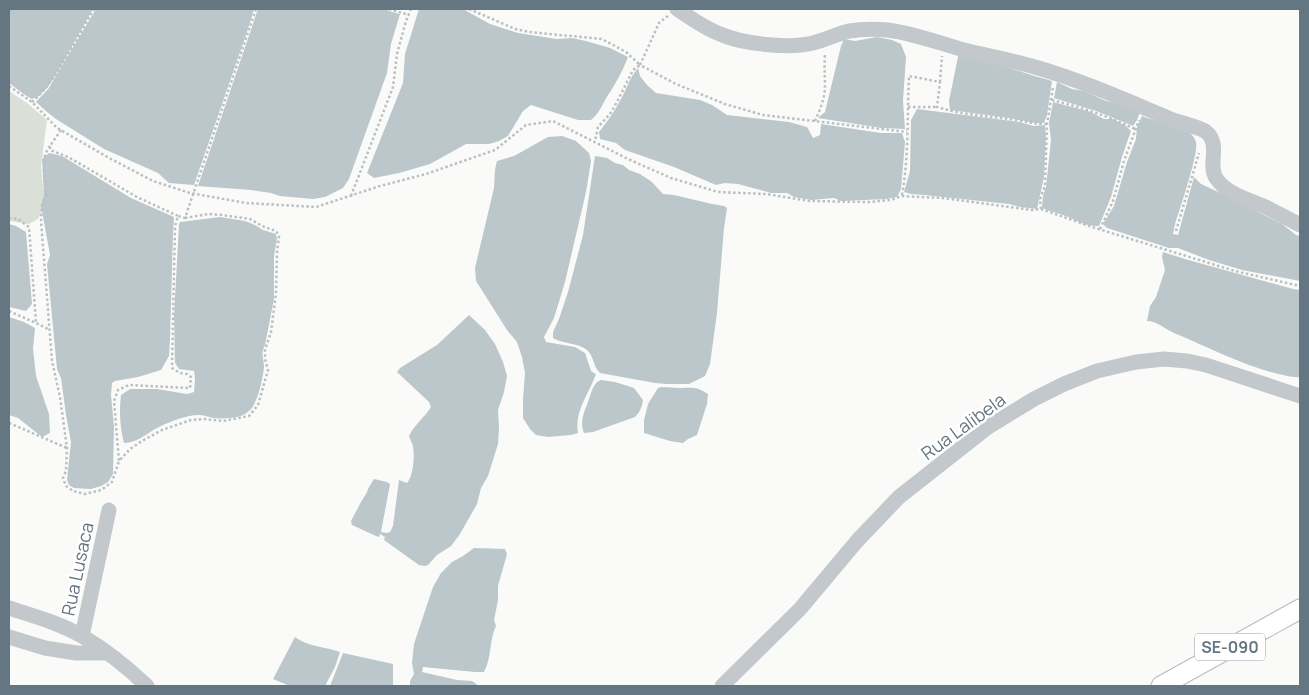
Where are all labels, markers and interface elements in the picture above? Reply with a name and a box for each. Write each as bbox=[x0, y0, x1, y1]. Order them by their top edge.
street label: Rua Lalibela bbox=[916, 387, 1010, 465]
street label: Rua Lusaca bbox=[55, 520, 99, 618]
road number: SE-090 bbox=[1195, 634, 1265, 660]

